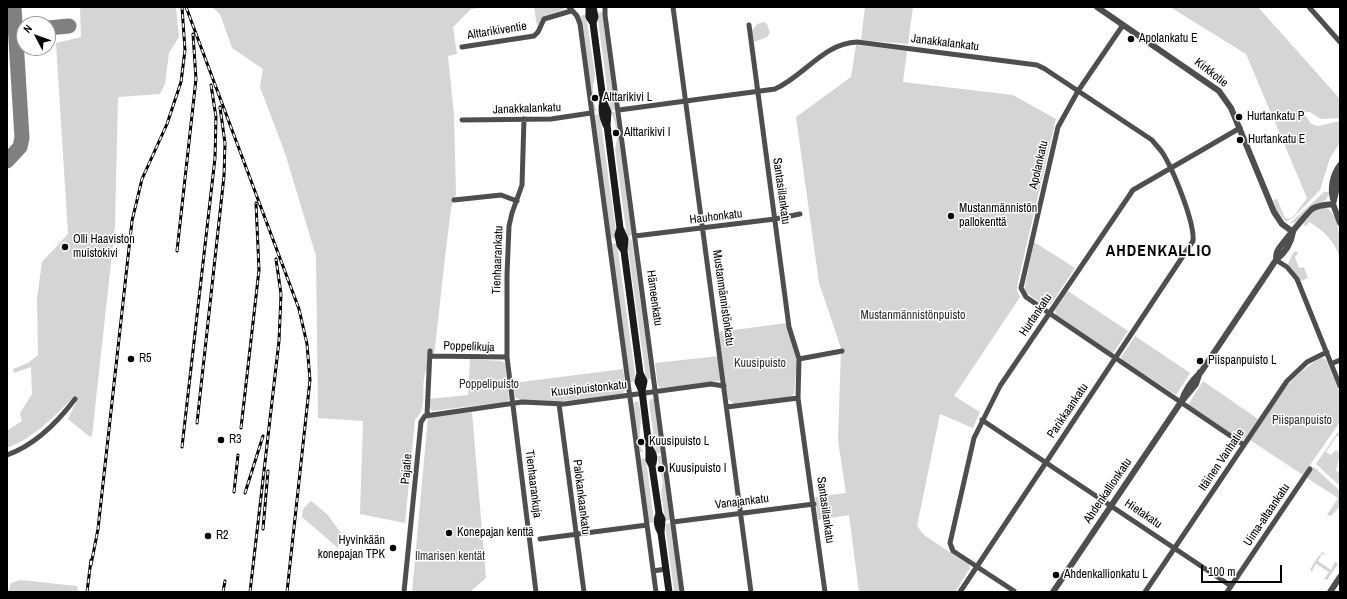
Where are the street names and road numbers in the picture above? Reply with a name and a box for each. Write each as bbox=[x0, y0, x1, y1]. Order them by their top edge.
street label: Alttarikiventie bbox=[466, 19, 528, 43]
street label: Janakkalankatu bbox=[910, 32, 980, 54]
street label: Kirkkotie bbox=[1191, 55, 1231, 91]
street label: Janakkalankatu bbox=[493, 101, 561, 117]
street label: Apolankatu bbox=[1026, 139, 1052, 191]
street label: Santasillankatu bbox=[769, 157, 793, 225]
street label: Hauhonkatu bbox=[689, 207, 743, 227]
street label: Tienhaarankatu bbox=[490, 225, 506, 295]
street label: Mustanmännistönkatu bbox=[709, 249, 737, 347]
street label: Hämeenkatu bbox=[643, 269, 665, 327]
street label: Hurtankatu bbox=[1017, 291, 1055, 339]
street label: Poppelikuja bbox=[443, 339, 495, 355]
street label: Kuusipuistonkatu bbox=[550, 378, 628, 400]
street label: Parikkaankatu bbox=[1044, 381, 1092, 441]
street label: Itäinen Vanhatie bbox=[1196, 426, 1248, 494]
street label: Tienhaarankuja bbox=[522, 449, 544, 519]
street label: Pajatie bbox=[398, 453, 416, 485]
street label: Ahdenkallionkatu bbox=[1081, 456, 1135, 526]
street label: Palokankaankatu bbox=[569, 459, 593, 535]
street label: Santasillankatu bbox=[813, 476, 837, 544]
street label: Uima-altaankatu bbox=[1241, 481, 1293, 549]
street label: Vanajankatu bbox=[714, 492, 770, 512]
street label: Hietakatu bbox=[1122, 496, 1164, 532]

